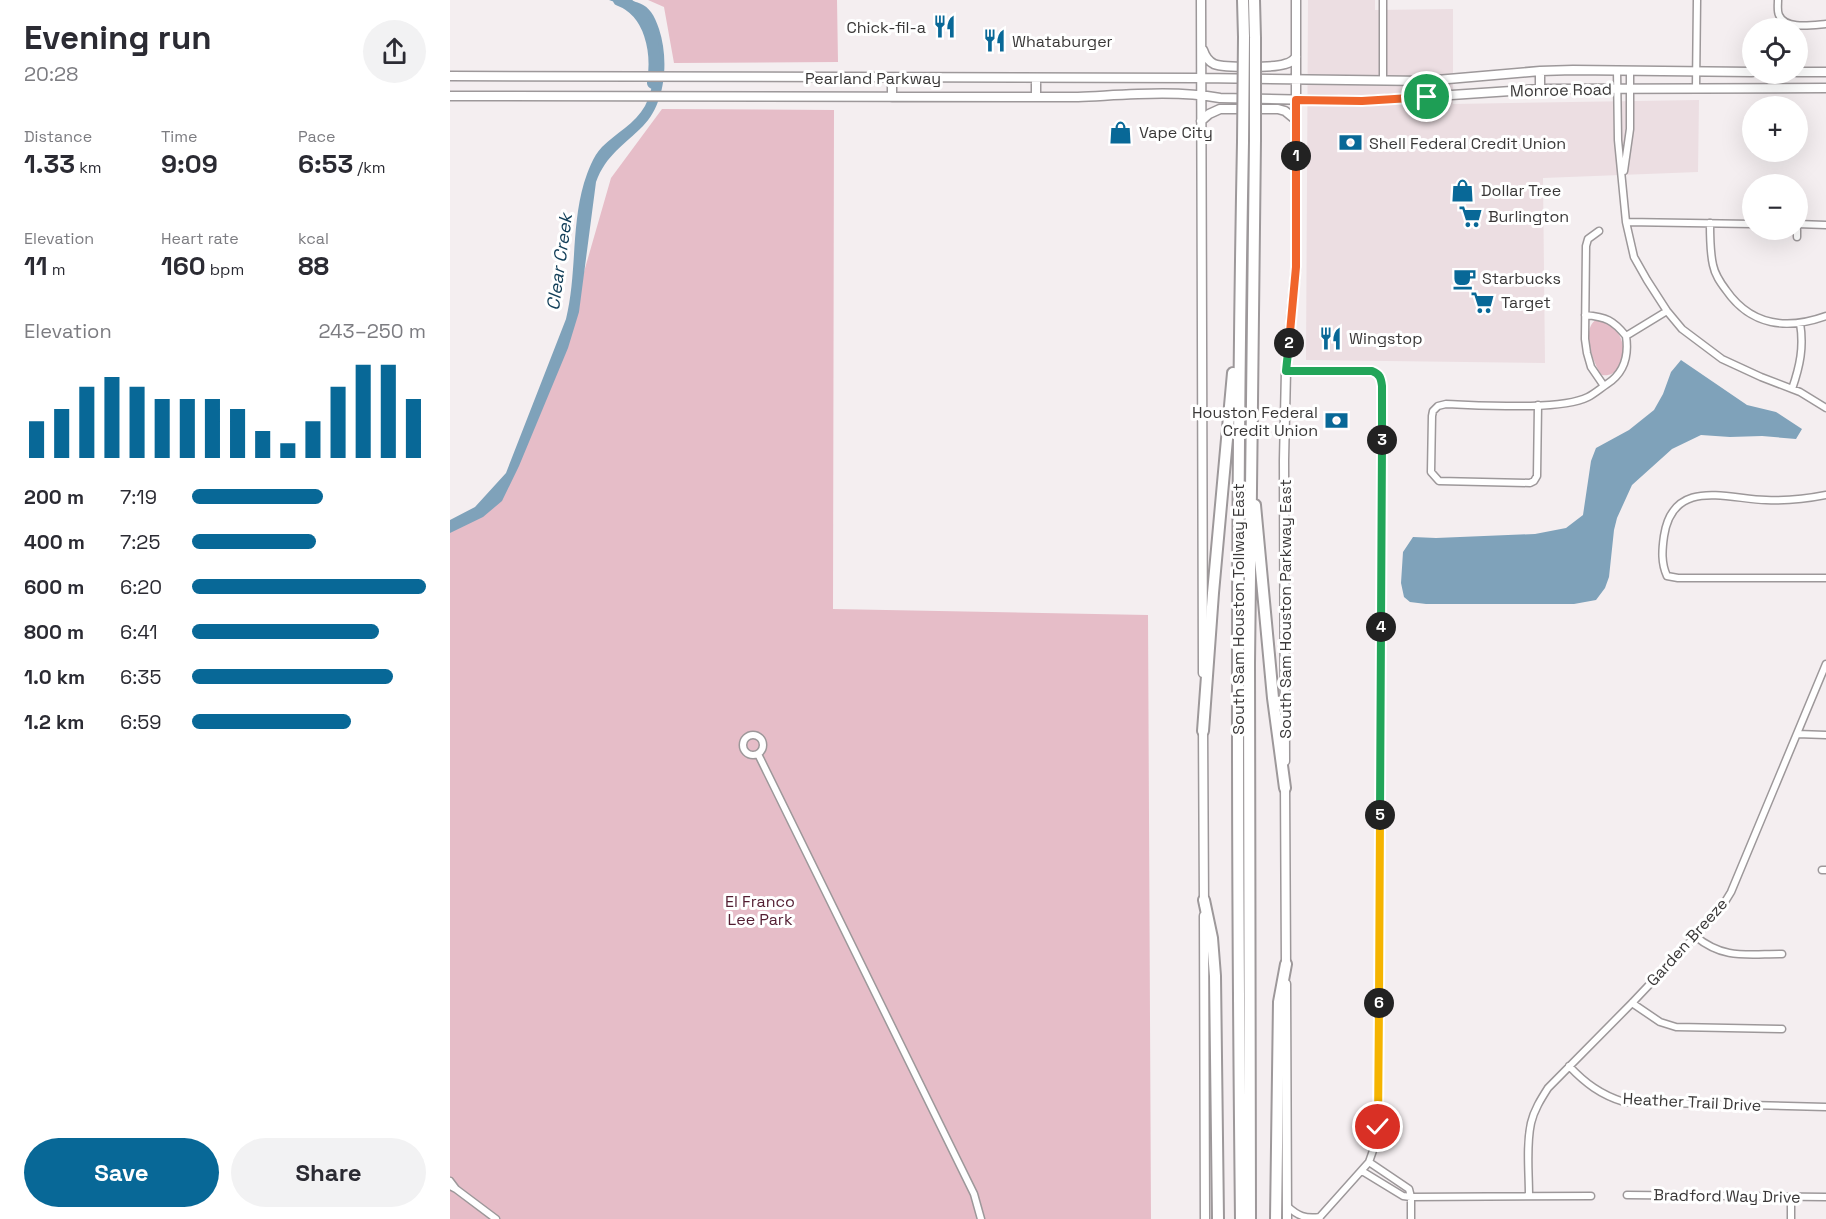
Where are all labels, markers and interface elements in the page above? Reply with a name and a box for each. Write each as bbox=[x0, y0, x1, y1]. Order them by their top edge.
restaurant icon: Chick-fil-a bbox=[931, 14, 957, 40]
text: Evening run bbox=[24, 17, 212, 59]
place label: Chick-fil-a bbox=[846, 17, 926, 38]
map controls bbox=[1742, 18, 1808, 240]
button: locate bbox=[1742, 18, 1808, 84]
button: share bbox=[363, 20, 426, 83]
restaurant icon: Whataburger bbox=[981, 28, 1007, 54]
place label: Whataburger bbox=[1012, 31, 1113, 52]
text: 20:28 bbox=[24, 61, 78, 87]
street label: Pearland Parkway bbox=[805, 68, 941, 89]
pin bbox=[1401, 71, 1452, 122]
street label: Monroe Road bbox=[1510, 79, 1612, 101]
icon: arrive bbox=[1410, 80, 1443, 113]
button: + bbox=[1742, 96, 1808, 162]
shop icon: Vape City bbox=[1108, 119, 1134, 145]
place label: Vape City bbox=[1139, 122, 1213, 143]
text: Distance bbox=[24, 126, 92, 147]
text: Time bbox=[161, 126, 197, 147]
text: Pace bbox=[298, 126, 335, 147]
bank icon: Shell Federal Credit Union bbox=[1338, 130, 1364, 156]
place label: Shell Federal Credit Union bbox=[1369, 133, 1566, 154]
pin: 1 bbox=[1281, 141, 1311, 171]
text: 1 bbox=[1292, 145, 1300, 166]
text: 1.33 bbox=[24, 147, 75, 181]
text: 9:09 bbox=[161, 147, 218, 181]
text: 6:53 bbox=[298, 147, 353, 181]
text: km bbox=[75, 157, 102, 178]
text: /km bbox=[353, 157, 386, 178]
button: − bbox=[1742, 174, 1808, 240]
shop icon: Dollar Tree bbox=[1450, 177, 1476, 203]
place label: Dollar Tree bbox=[1481, 180, 1561, 201]
supermarket icon: Burlington bbox=[1457, 203, 1483, 229]
place label: Burlington bbox=[1488, 206, 1569, 227]
water label: Clear Creek bbox=[541, 210, 577, 312]
text: Elevation bbox=[24, 228, 94, 249]
text: Heart rate bbox=[161, 228, 239, 249]
text: kcal bbox=[298, 228, 329, 249]
text: 11 bbox=[24, 249, 48, 283]
text: 160 bbox=[161, 249, 206, 283]
text: 88 bbox=[298, 249, 329, 283]
text: m bbox=[48, 259, 65, 280]
text: bpm bbox=[206, 259, 244, 280]
cafe icon: Starbucks bbox=[1451, 265, 1477, 291]
place label: Starbucks bbox=[1482, 268, 1561, 289]
supermarket icon: Target bbox=[1470, 289, 1496, 315]
place label: Target bbox=[1501, 292, 1551, 313]
text: Elevation bbox=[24, 318, 112, 344]
text: 243–250 m bbox=[319, 318, 426, 344]
restaurant icon: Wingstop bbox=[1318, 325, 1344, 351]
pin: 2 bbox=[1274, 328, 1304, 358]
place label: Wingstop bbox=[1349, 328, 1423, 349]
text: 2 bbox=[1284, 332, 1294, 353]
place label: Houston Federal Credit Union bbox=[1192, 402, 1318, 441]
bank icon: Houston Federal Credit Union bbox=[1323, 408, 1349, 434]
pin: 3 bbox=[1367, 425, 1397, 455]
text: 3 bbox=[1377, 429, 1387, 450]
street label: South Sam Houston Parkway East bbox=[1275, 479, 1296, 739]
street label: South Sam Houston Tollway East bbox=[1228, 483, 1249, 735]
text: 200 m bbox=[24, 484, 84, 510]
text: 7:19 bbox=[120, 484, 157, 510]
text: 400 m bbox=[24, 529, 85, 555]
text: 7:25 bbox=[120, 529, 160, 555]
text: 600 m bbox=[24, 574, 84, 600]
text: 6:20 bbox=[120, 574, 162, 600]
pin: 4 bbox=[1366, 612, 1396, 642]
text: 4 bbox=[1376, 616, 1386, 637]
text: 800 m bbox=[24, 619, 84, 645]
text: 6:41 bbox=[120, 619, 158, 645]
text: 1.0 km bbox=[24, 664, 85, 690]
text: 6:35 bbox=[120, 664, 161, 690]
text: 1.2 km bbox=[24, 709, 84, 735]
text: 6:59 bbox=[120, 709, 162, 735]
pin: 5 bbox=[1365, 800, 1395, 830]
text: 5 bbox=[1375, 804, 1385, 825]
park label: El Franco Lee Park bbox=[725, 891, 795, 930]
street label: Garden Breeze bbox=[1642, 893, 1732, 991]
pin: 6 bbox=[1364, 988, 1394, 1018]
text: 6 bbox=[1374, 992, 1384, 1013]
street label: Heather Trail Drive bbox=[1622, 1088, 1762, 1116]
pin bbox=[1352, 1101, 1403, 1152]
icon: check bbox=[1361, 1110, 1394, 1143]
button: Save bbox=[24, 1138, 219, 1207]
button: Share bbox=[231, 1138, 426, 1207]
street label: Bradford Way Drive bbox=[1653, 1184, 1801, 1208]

